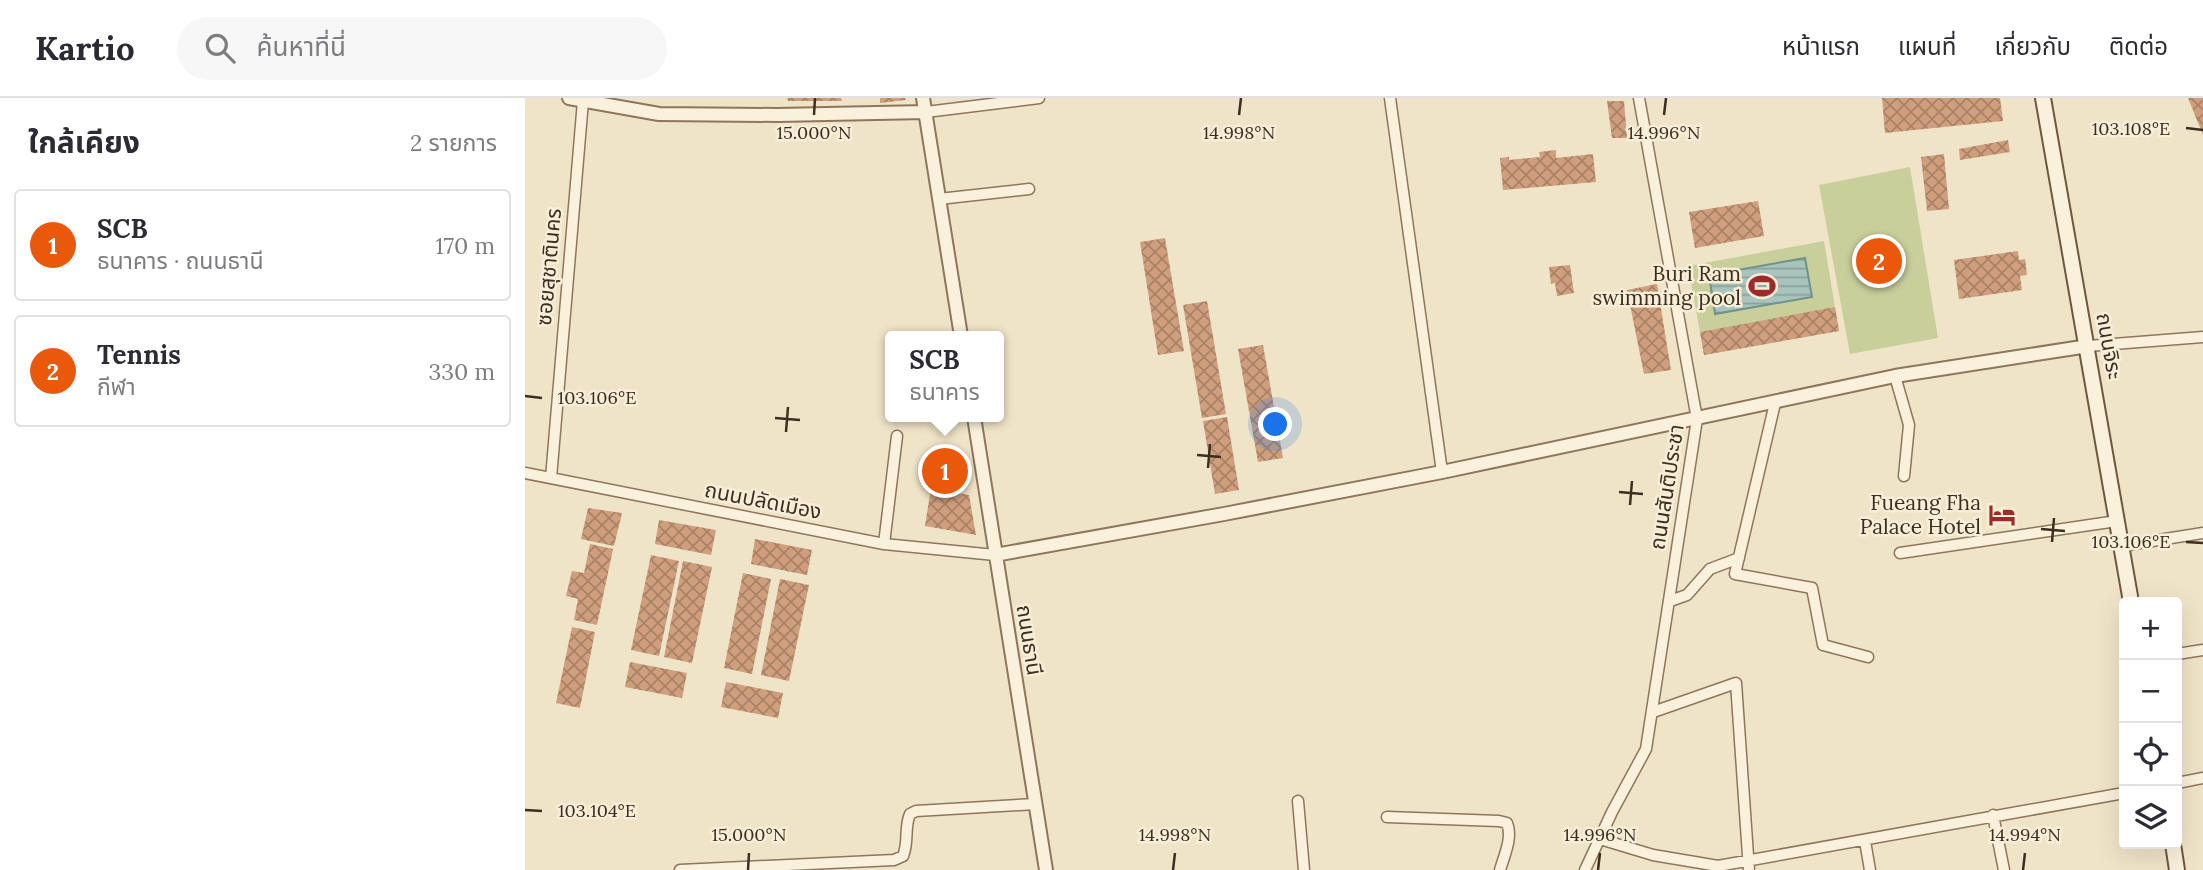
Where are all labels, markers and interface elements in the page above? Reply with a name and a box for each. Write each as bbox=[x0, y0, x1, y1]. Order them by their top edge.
search box bbox=[177, 17, 667, 80]
text: Kartio bbox=[35, 27, 135, 69]
icon: search bbox=[201, 29, 239, 67]
text: ค้นหาที่นี่ bbox=[257, 30, 346, 63]
text: หน้าแรก bbox=[1782, 31, 1860, 62]
text: แผนที่ bbox=[1898, 31, 1956, 62]
text: เกี่ยวกับ bbox=[1994, 31, 2071, 62]
text: ติดต่อ bbox=[2109, 31, 2168, 62]
text: 103.108°E bbox=[2092, 117, 2170, 140]
text: 15.000°N bbox=[776, 121, 852, 144]
text: 14.998°N bbox=[1203, 121, 1275, 144]
text: 14.996°N bbox=[1628, 121, 1700, 144]
text: ใกล้เคียง bbox=[28, 123, 140, 161]
text: 2 รายการ bbox=[410, 128, 497, 157]
street label: ซอยสุชาตินคร bbox=[530, 207, 567, 327]
text: SCB bbox=[97, 212, 148, 245]
text: 1 bbox=[48, 231, 58, 260]
text: 170 m bbox=[435, 231, 495, 260]
pin: 2 bbox=[1856, 235, 1902, 287]
text: ธนาคาร · ถนนธานี bbox=[97, 246, 263, 275]
place label: Buri Ram swimming pool bbox=[1592, 260, 1741, 311]
sports icon: Buri Ram swimming pool bbox=[1747, 271, 1777, 301]
street label: ถนนจิระ bbox=[2090, 311, 2129, 381]
popup bbox=[885, 331, 1004, 422]
text: Tennis bbox=[97, 338, 181, 371]
text: SCB bbox=[909, 343, 960, 376]
text: 2 bbox=[47, 357, 59, 386]
text: 330 m bbox=[428, 357, 495, 386]
text: กีฬา bbox=[97, 372, 136, 401]
text: ธนาคาร bbox=[909, 377, 980, 406]
text: 103.106°E bbox=[558, 386, 636, 409]
your location bbox=[1258, 407, 1292, 441]
street label: ถนนสันติประชา bbox=[1643, 422, 1690, 552]
pin: 1 bbox=[922, 445, 968, 497]
street label: ถนนปลัดเมือง bbox=[702, 476, 824, 525]
place label: Fueang Fha Palace Hotel bbox=[1860, 489, 1981, 540]
hotel icon: Fueang Fha Palace Hotel bbox=[1987, 500, 2017, 530]
text: 103.106°E bbox=[2092, 530, 2170, 553]
map controls bbox=[2119, 597, 2182, 849]
button: + bbox=[2119, 597, 2182, 660]
street label: ถนนธานี bbox=[1011, 603, 1048, 677]
button: − bbox=[2119, 660, 2182, 723]
button: locate bbox=[2119, 723, 2182, 786]
button: layers bbox=[2119, 786, 2182, 849]
text: 103.104°E bbox=[558, 799, 636, 822]
text: 15.000°N bbox=[711, 823, 787, 846]
text: 14.998°N bbox=[1139, 823, 1211, 846]
text: 14.996°N bbox=[1564, 823, 1636, 846]
text: 14.994°N bbox=[1989, 823, 2061, 846]

